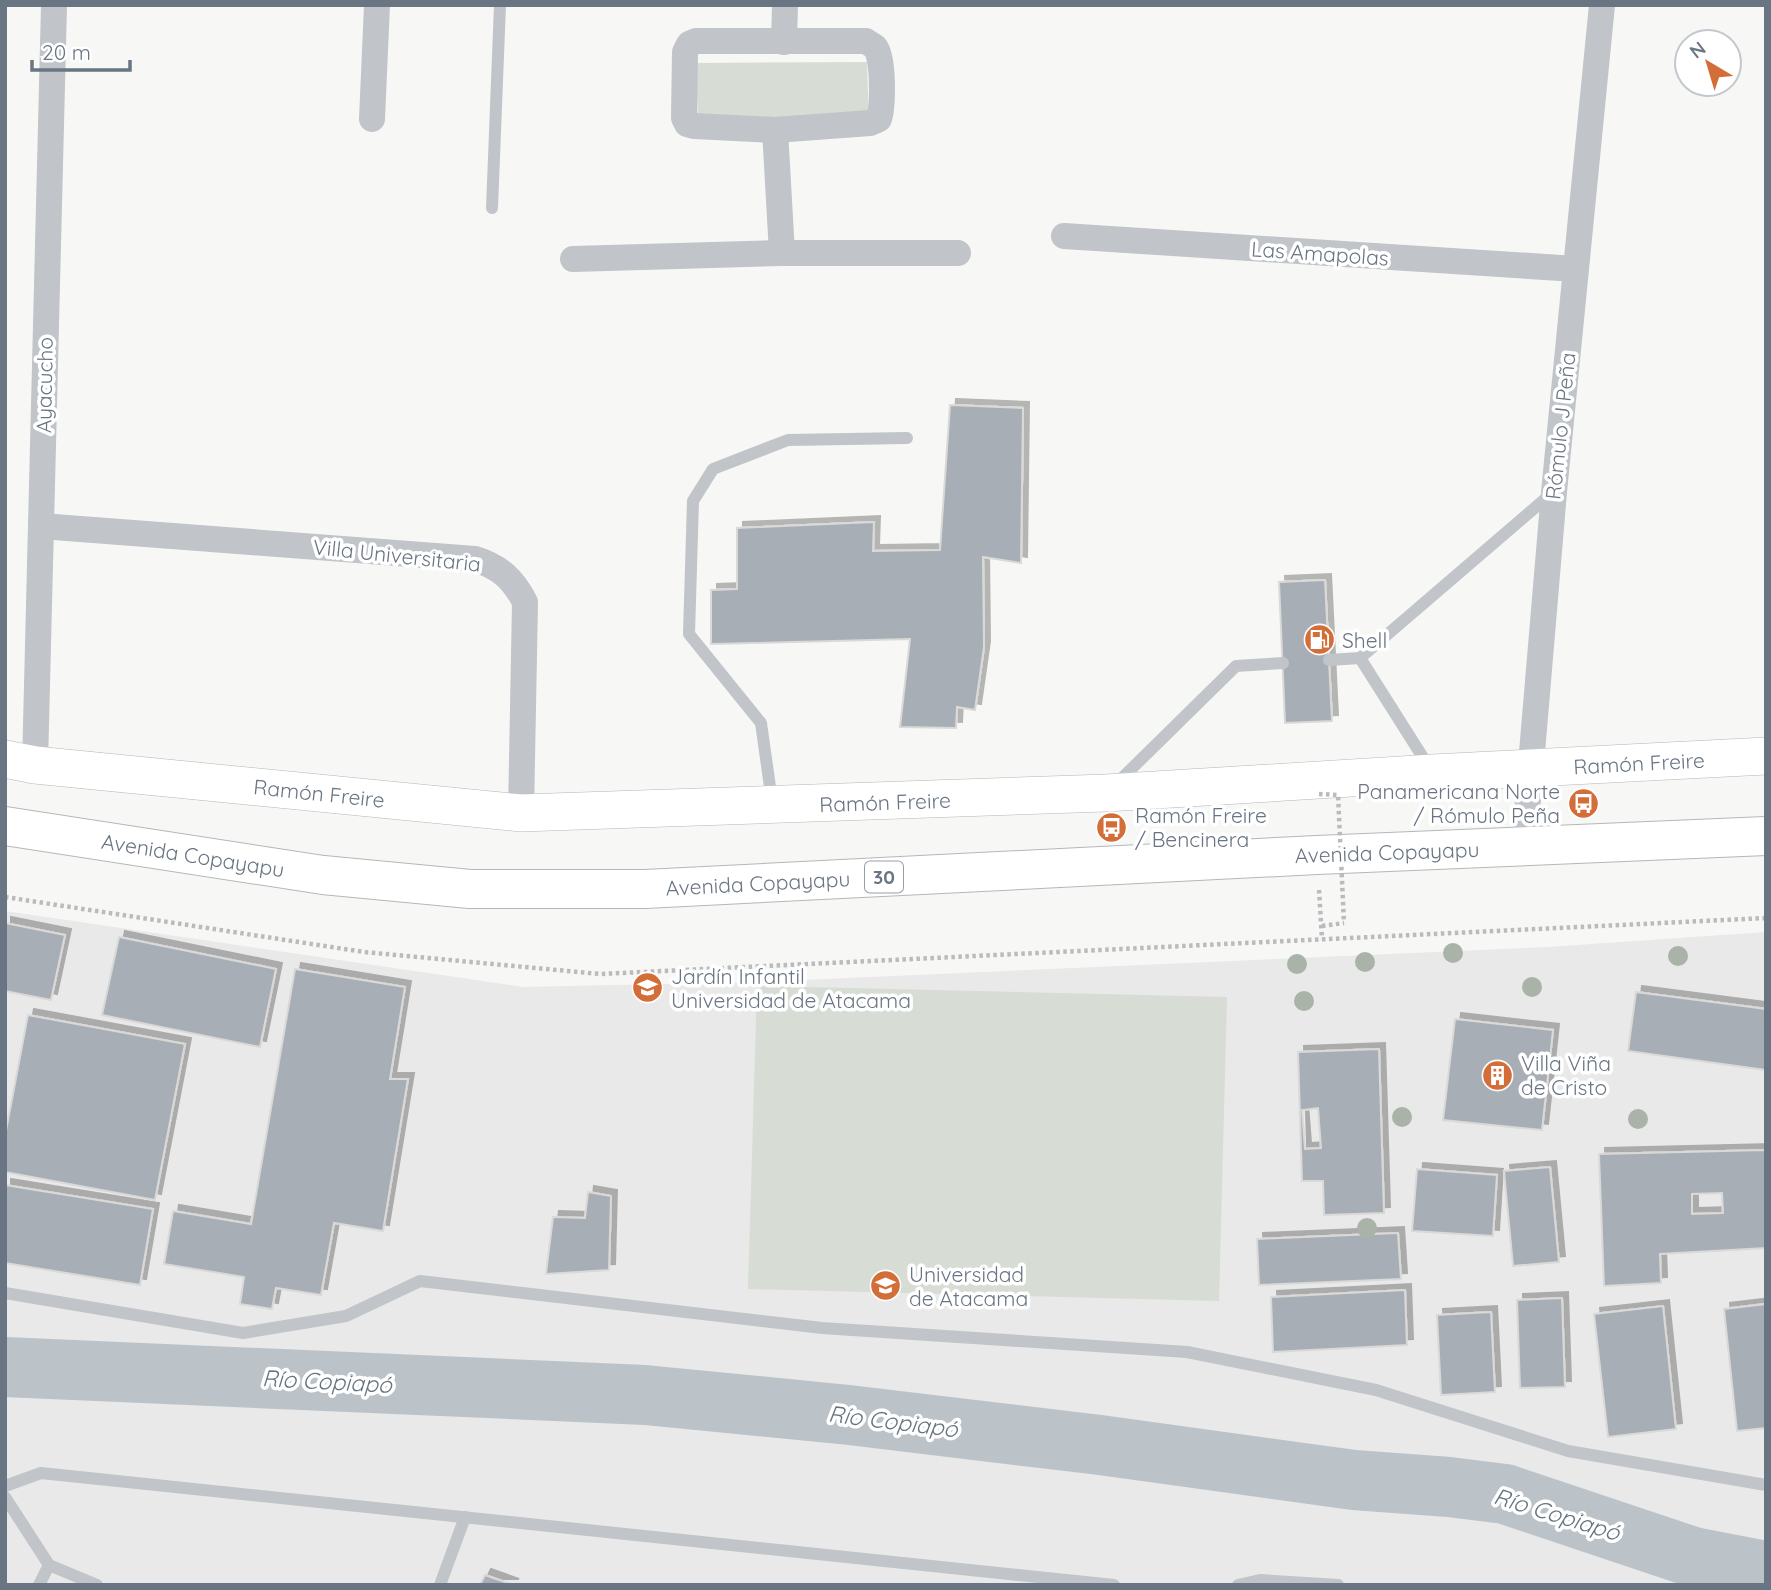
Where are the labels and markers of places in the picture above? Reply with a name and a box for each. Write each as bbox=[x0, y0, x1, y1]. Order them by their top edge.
fuel station icon: Shell bbox=[1302, 623, 1336, 657]
place label: Shell bbox=[1342, 627, 1387, 653]
place label: Panamericana Norte / Rómulo Peña bbox=[1357, 778, 1560, 828]
bus stop icon: Panamericana Norte / Rómulo Peña bbox=[1566, 786, 1600, 820]
place label: Ramón Freire / Bencinera bbox=[1135, 802, 1267, 852]
bus stop icon: Ramón Freire / Bencinera bbox=[1095, 810, 1129, 844]
place label: Jardín Infantil Universidad de Atacama bbox=[671, 963, 911, 1013]
school or university icon: Jardín Infantil Universidad de Atacama bbox=[631, 971, 665, 1005]
place label: Villa Viña de Cristo bbox=[1521, 1050, 1611, 1100]
building icon: Villa Viña de Cristo bbox=[1481, 1058, 1515, 1092]
place label: Universidad de Atacama bbox=[909, 1261, 1028, 1311]
school or university icon: Universidad de Atacama bbox=[869, 1269, 903, 1303]

